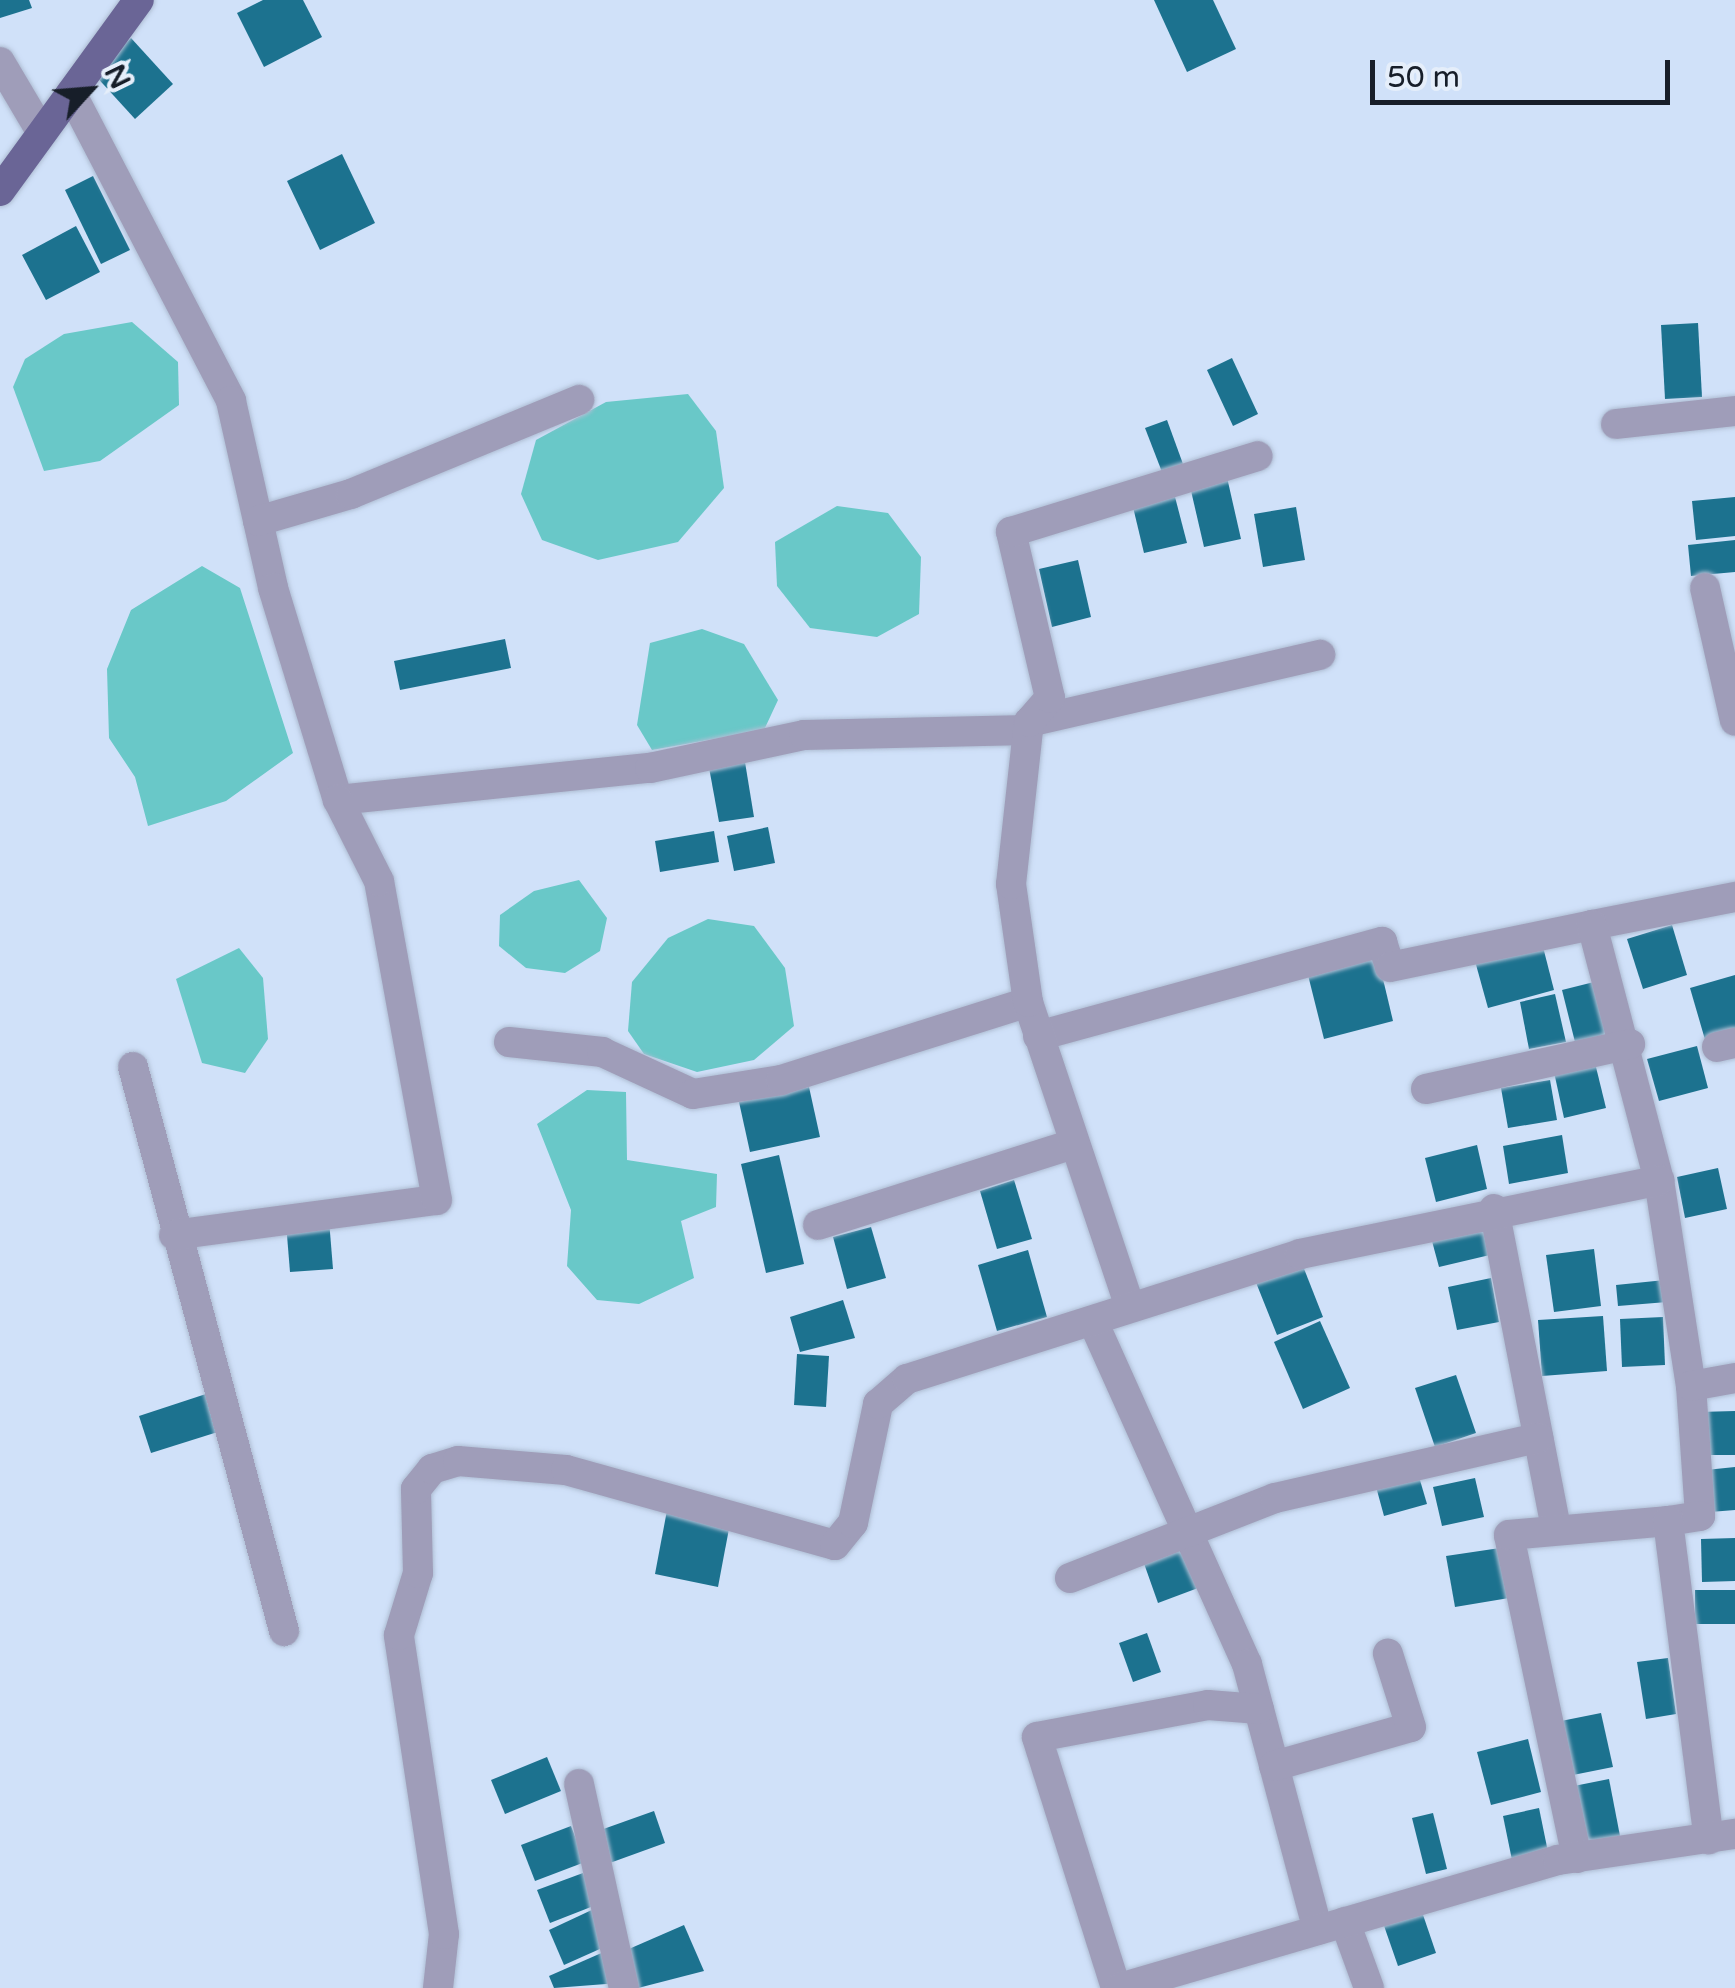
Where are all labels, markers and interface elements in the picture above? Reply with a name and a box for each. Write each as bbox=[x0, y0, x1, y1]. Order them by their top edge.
north arrow bbox=[40, 40, 140, 140]
scale bar bbox=[1375, 40, 1675, 102]
text: N bbox=[97, 59, 137, 94]
text: 50 m bbox=[1387, 59, 1460, 96]

